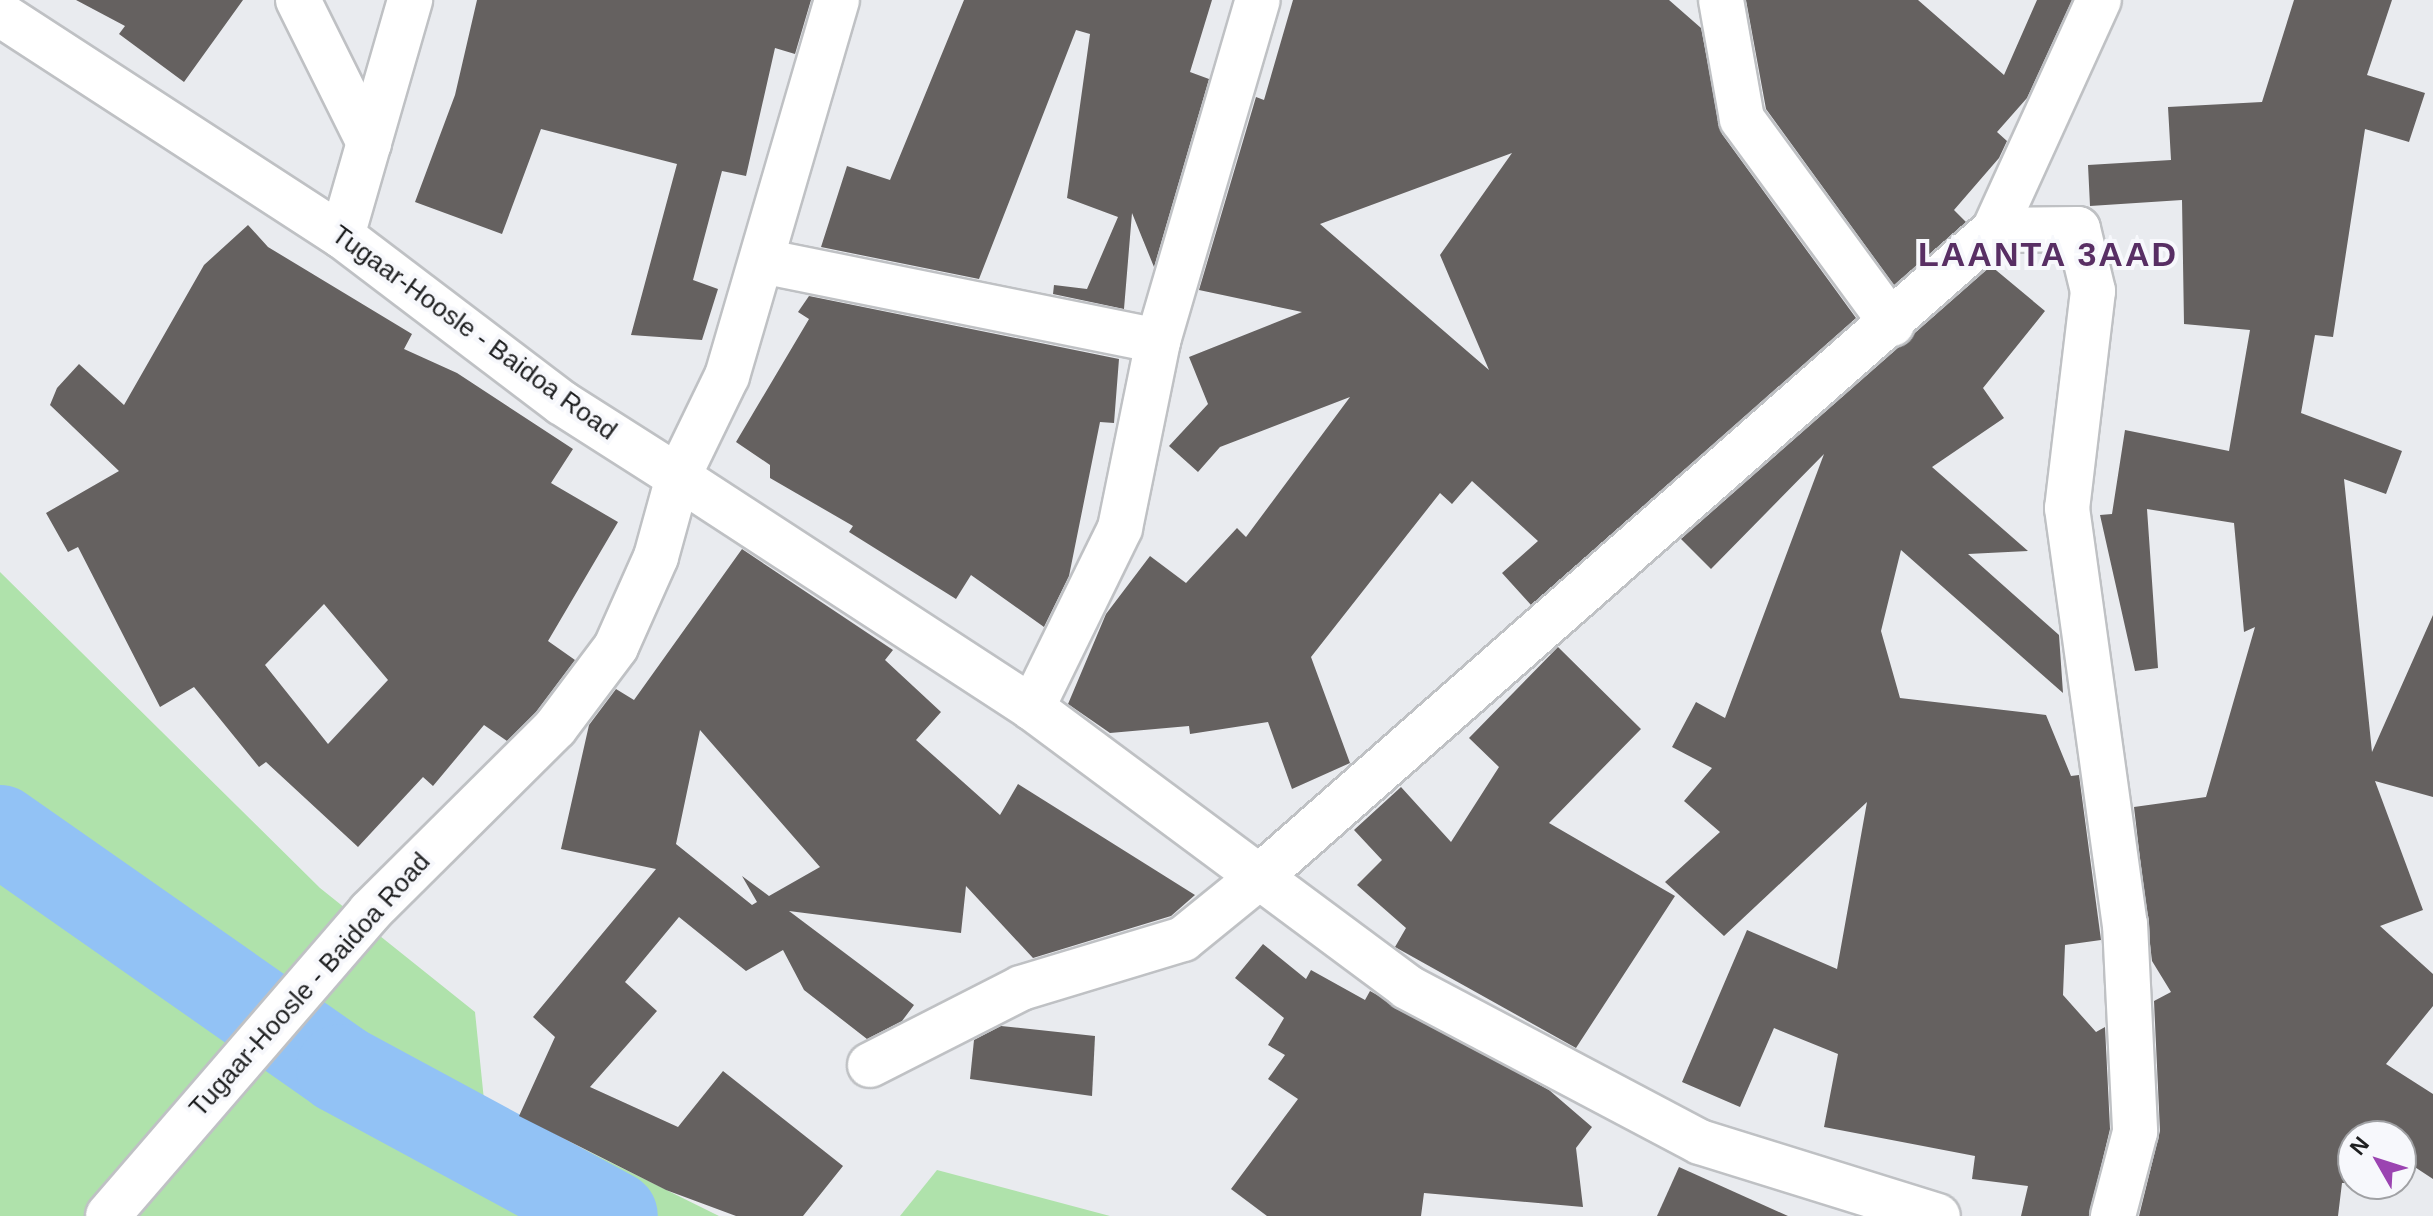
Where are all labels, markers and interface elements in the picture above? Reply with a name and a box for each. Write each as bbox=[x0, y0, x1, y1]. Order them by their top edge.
street label: Tugaar-Hoosle - Baidoa Road bbox=[325, 219, 623, 447]
district label: LAANTA 3AAD bbox=[1917, 235, 2179, 275]
street label: Tugaar-Hoosle - Baidoa Road bbox=[183, 847, 437, 1123]
north arrow bbox=[2337, 1120, 2417, 1200]
text: N bbox=[2345, 1132, 2374, 1160]

